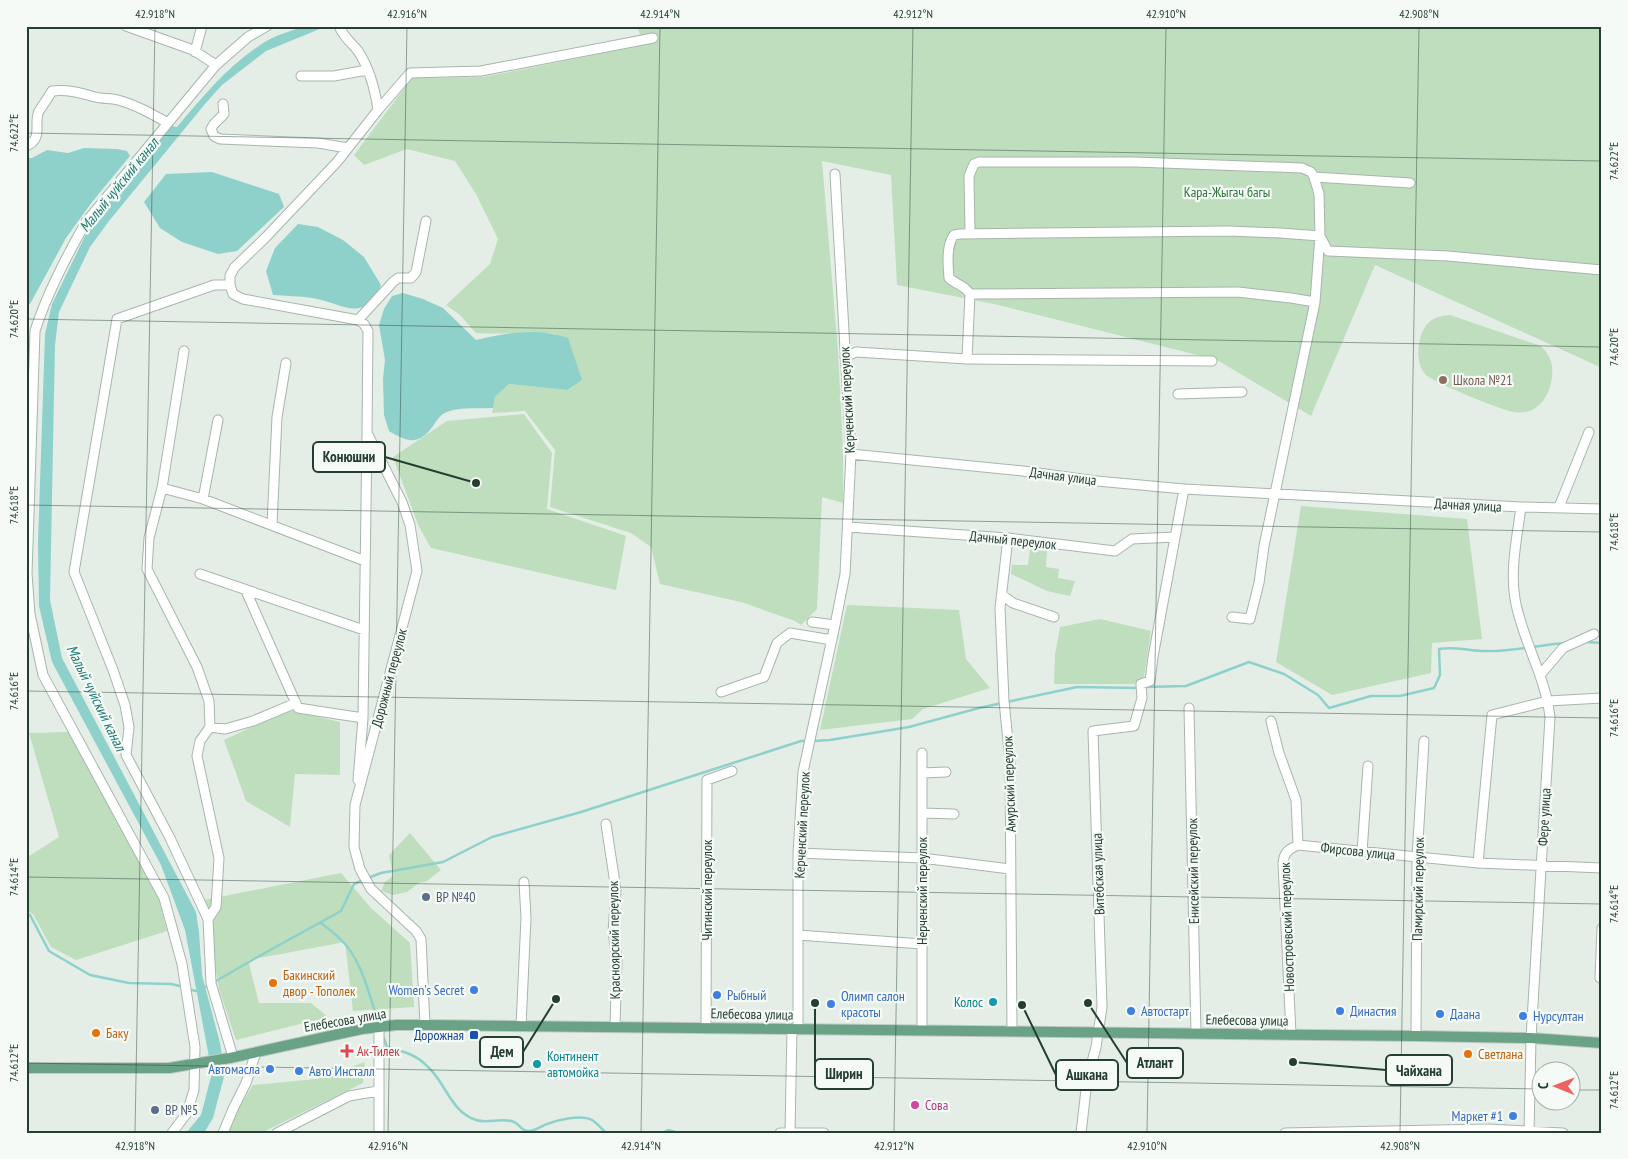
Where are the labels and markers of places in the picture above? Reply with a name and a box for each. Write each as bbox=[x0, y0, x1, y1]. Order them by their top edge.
place label: Школа №21 bbox=[1453, 371, 1513, 389]
marker: Школа №21 bbox=[1437, 374, 1449, 386]
callout: Конюшни bbox=[313, 442, 385, 472]
place label: BP №40 bbox=[436, 888, 476, 906]
marker: BP №40 bbox=[420, 891, 432, 903]
place label: Бакинский двор - Тополек bbox=[283, 966, 356, 1000]
marker: Бакинский двор - Тополек bbox=[267, 977, 279, 989]
place label: Women's Secret bbox=[388, 981, 464, 999]
marker: Women's Secret bbox=[468, 984, 480, 996]
place label: Рыбный bbox=[727, 986, 766, 1004]
place label: Олимп салон красоты bbox=[841, 987, 905, 1021]
marker: Рыбный bbox=[711, 989, 723, 1001]
place label: Колос bbox=[954, 993, 983, 1011]
marker: Колос bbox=[987, 996, 999, 1008]
marker: Олимп салон красоты bbox=[825, 998, 837, 1010]
place label: Автостарт bbox=[1141, 1002, 1189, 1020]
place label: Династия bbox=[1350, 1002, 1396, 1020]
marker: Автостарт bbox=[1125, 1005, 1137, 1017]
marker: Династия bbox=[1334, 1005, 1346, 1017]
place label: Даана bbox=[1450, 1005, 1480, 1023]
place label: Нурсултан bbox=[1533, 1007, 1584, 1025]
marker: Даана bbox=[1434, 1008, 1446, 1020]
marker: Нурсултан bbox=[1517, 1010, 1529, 1022]
place label: Баку bbox=[106, 1024, 129, 1042]
place label: Дорожная bbox=[414, 1026, 464, 1044]
marker: Баку bbox=[90, 1027, 102, 1039]
marker: Дорожная bbox=[468, 1029, 480, 1041]
callout: Дем bbox=[480, 1037, 523, 1067]
place label: Ак-Тилек bbox=[357, 1042, 400, 1060]
marker: Ак-Тилек bbox=[341, 1045, 353, 1057]
place label: Светлана bbox=[1478, 1045, 1523, 1063]
place label: Континент автомойка bbox=[547, 1047, 599, 1081]
callout: Атлант bbox=[1127, 1048, 1183, 1078]
marker: Светлана bbox=[1462, 1048, 1474, 1060]
callout: Чайхана bbox=[1386, 1055, 1452, 1085]
marker: Континент автомойка bbox=[531, 1058, 543, 1070]
callout: Ширин bbox=[815, 1059, 873, 1089]
place label: Автомасла bbox=[208, 1060, 260, 1078]
callout: Ашкана bbox=[1056, 1060, 1118, 1090]
place label: Авто Инсталл bbox=[309, 1062, 375, 1080]
marker: Автомасла bbox=[264, 1063, 276, 1075]
marker: Авто Инсталл bbox=[293, 1065, 305, 1077]
place label: Сова bbox=[925, 1096, 948, 1114]
marker: Сова bbox=[909, 1099, 921, 1111]
place label: BP №5 bbox=[165, 1101, 198, 1119]
marker: BP №5 bbox=[149, 1104, 161, 1116]
place label: Маркет #1 bbox=[1452, 1107, 1503, 1125]
marker: Маркет #1 bbox=[1507, 1110, 1519, 1122]

